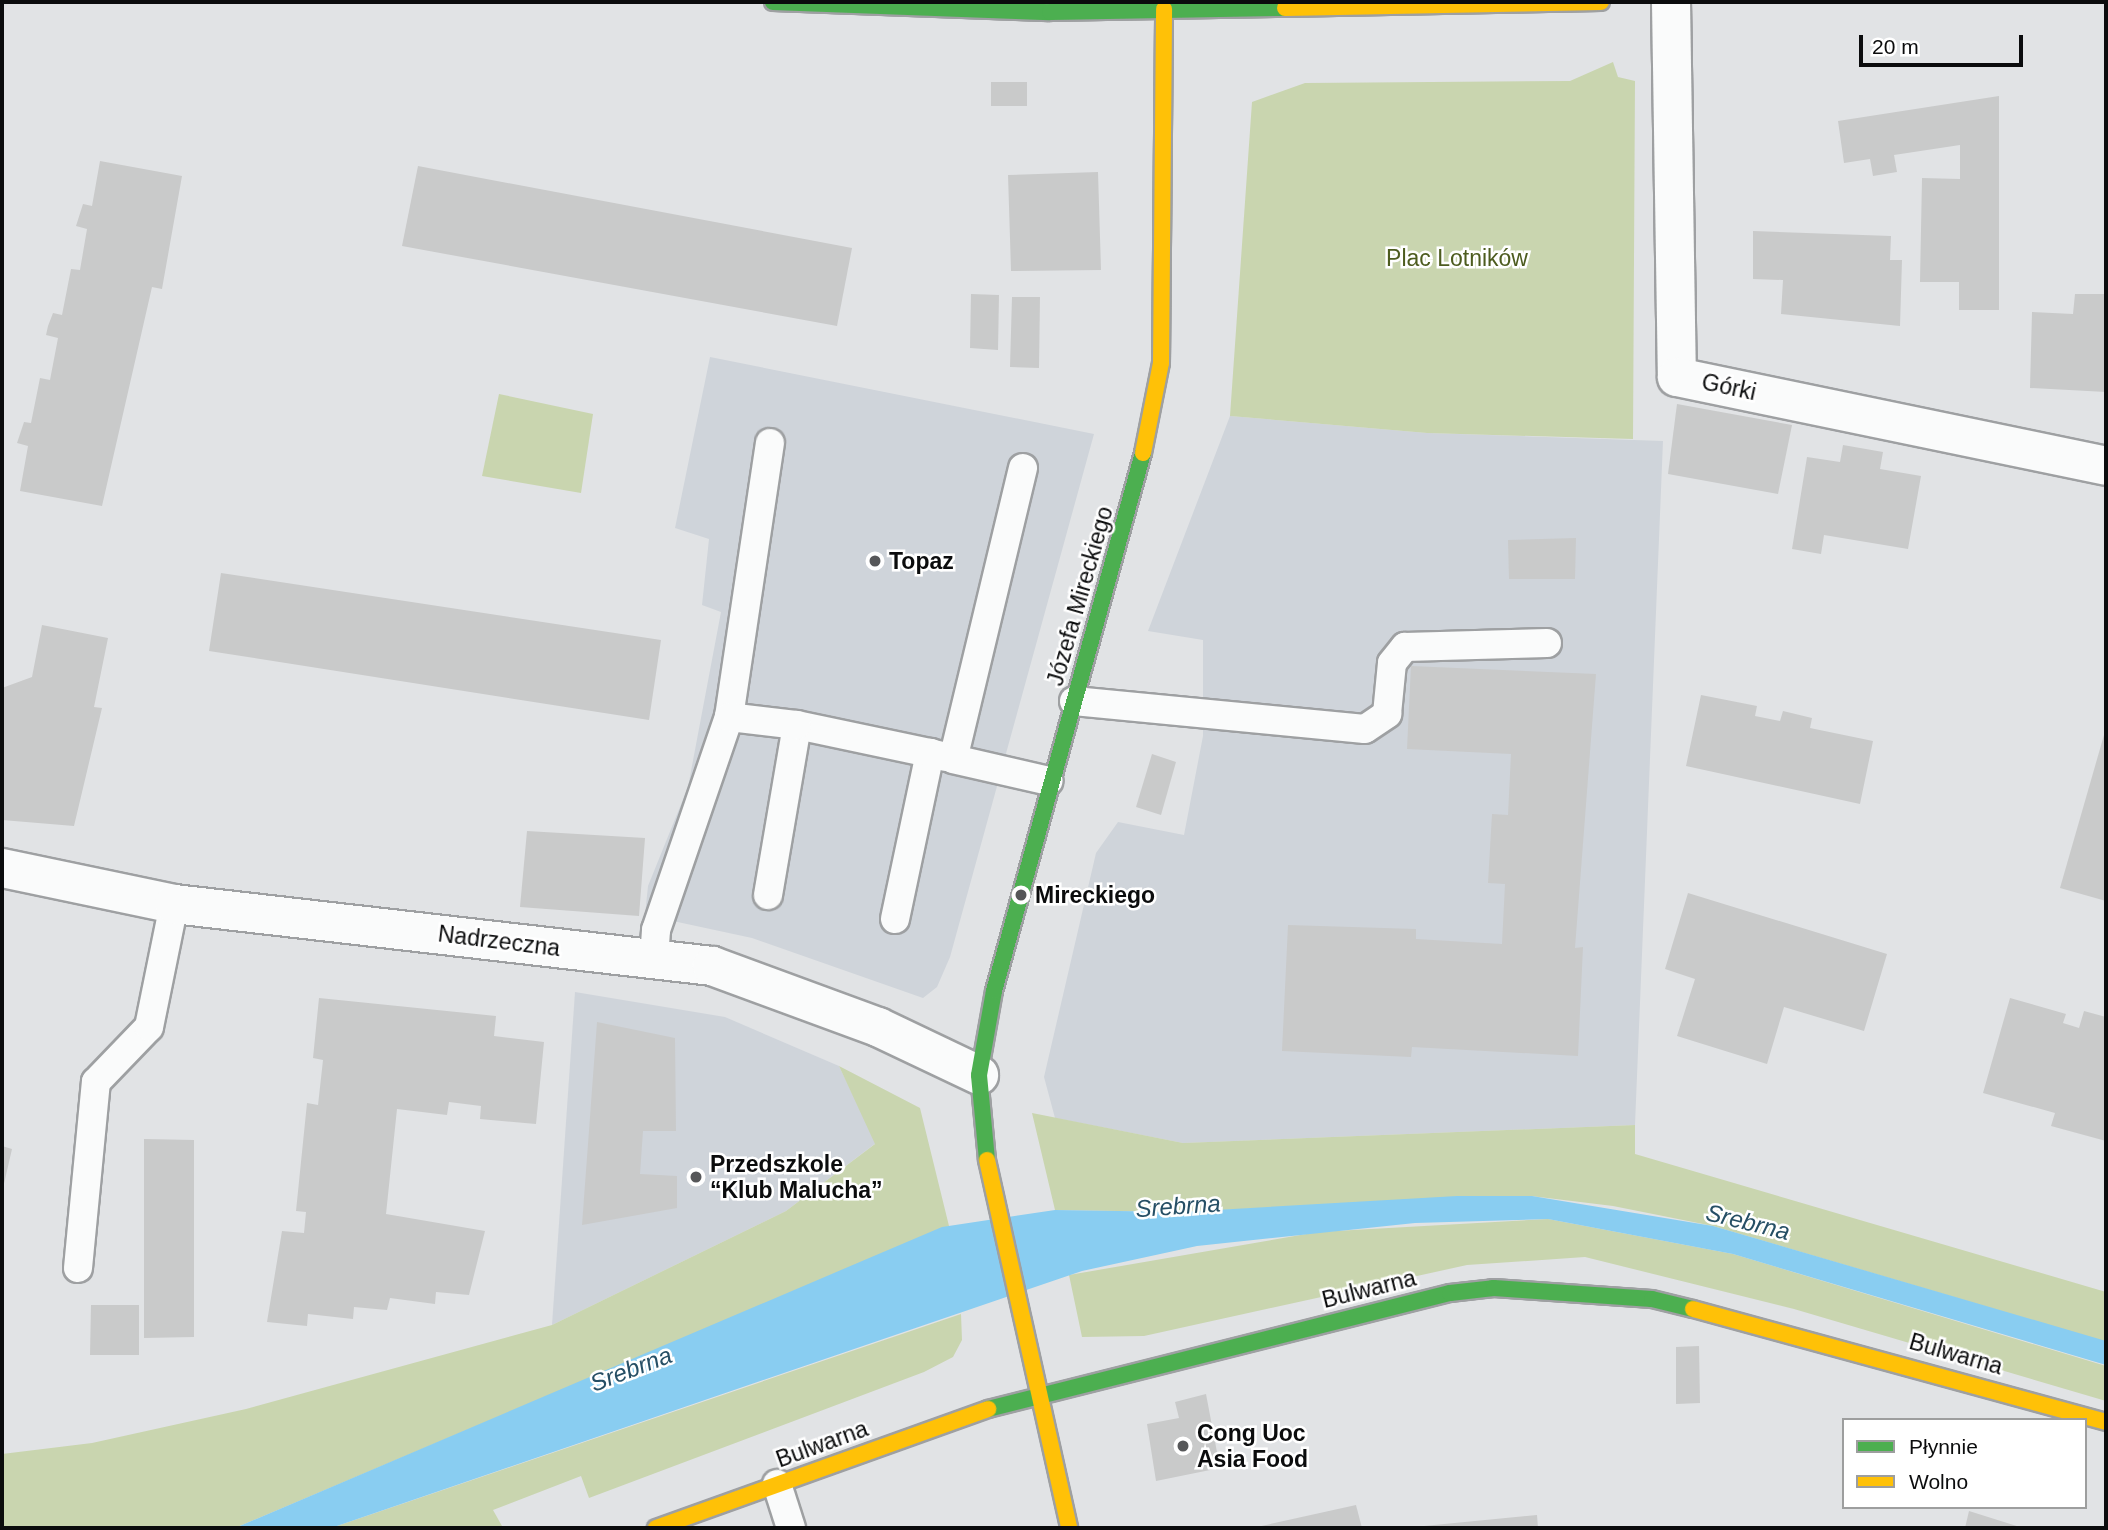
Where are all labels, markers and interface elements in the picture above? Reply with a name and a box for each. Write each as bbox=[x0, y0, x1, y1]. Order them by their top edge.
scale bar bbox=[1863, 21, 2028, 65]
text: 20 m bbox=[1872, 35, 1919, 58]
park label: Plac Lotników bbox=[1386, 244, 1528, 272]
street label: Górki bbox=[1699, 368, 1759, 406]
street label: Józefa Mireckiego bbox=[1041, 503, 1119, 689]
place label: Topaz bbox=[889, 547, 954, 575]
marker: Topaz bbox=[867, 553, 883, 569]
place label: Mireckiego bbox=[1035, 881, 1155, 909]
marker: Mireckiego bbox=[1013, 887, 1029, 903]
street label: Nadrzeczna bbox=[436, 920, 562, 962]
place label: Przedszkole “Klub Malucha” bbox=[710, 1150, 883, 1204]
marker: Przedszkole “Klub Malucha” bbox=[688, 1169, 704, 1185]
water label: Srebrna bbox=[1134, 1189, 1222, 1223]
water label: Srebrna bbox=[1703, 1198, 1793, 1246]
street label: Bulwarna bbox=[1319, 1264, 1419, 1314]
street label: Bulwarna bbox=[1906, 1328, 2006, 1380]
water label: Srebrna bbox=[586, 1340, 676, 1398]
street label: Bulwarna bbox=[772, 1415, 872, 1473]
legend bbox=[1842, 1418, 2087, 1509]
place label: Cong Uoc Asia Food bbox=[1197, 1419, 1308, 1473]
text: Płynnie bbox=[1909, 1435, 1978, 1458]
marker: Cong Uoc Asia Food bbox=[1175, 1438, 1191, 1454]
text: Wolno bbox=[1909, 1470, 1968, 1493]

